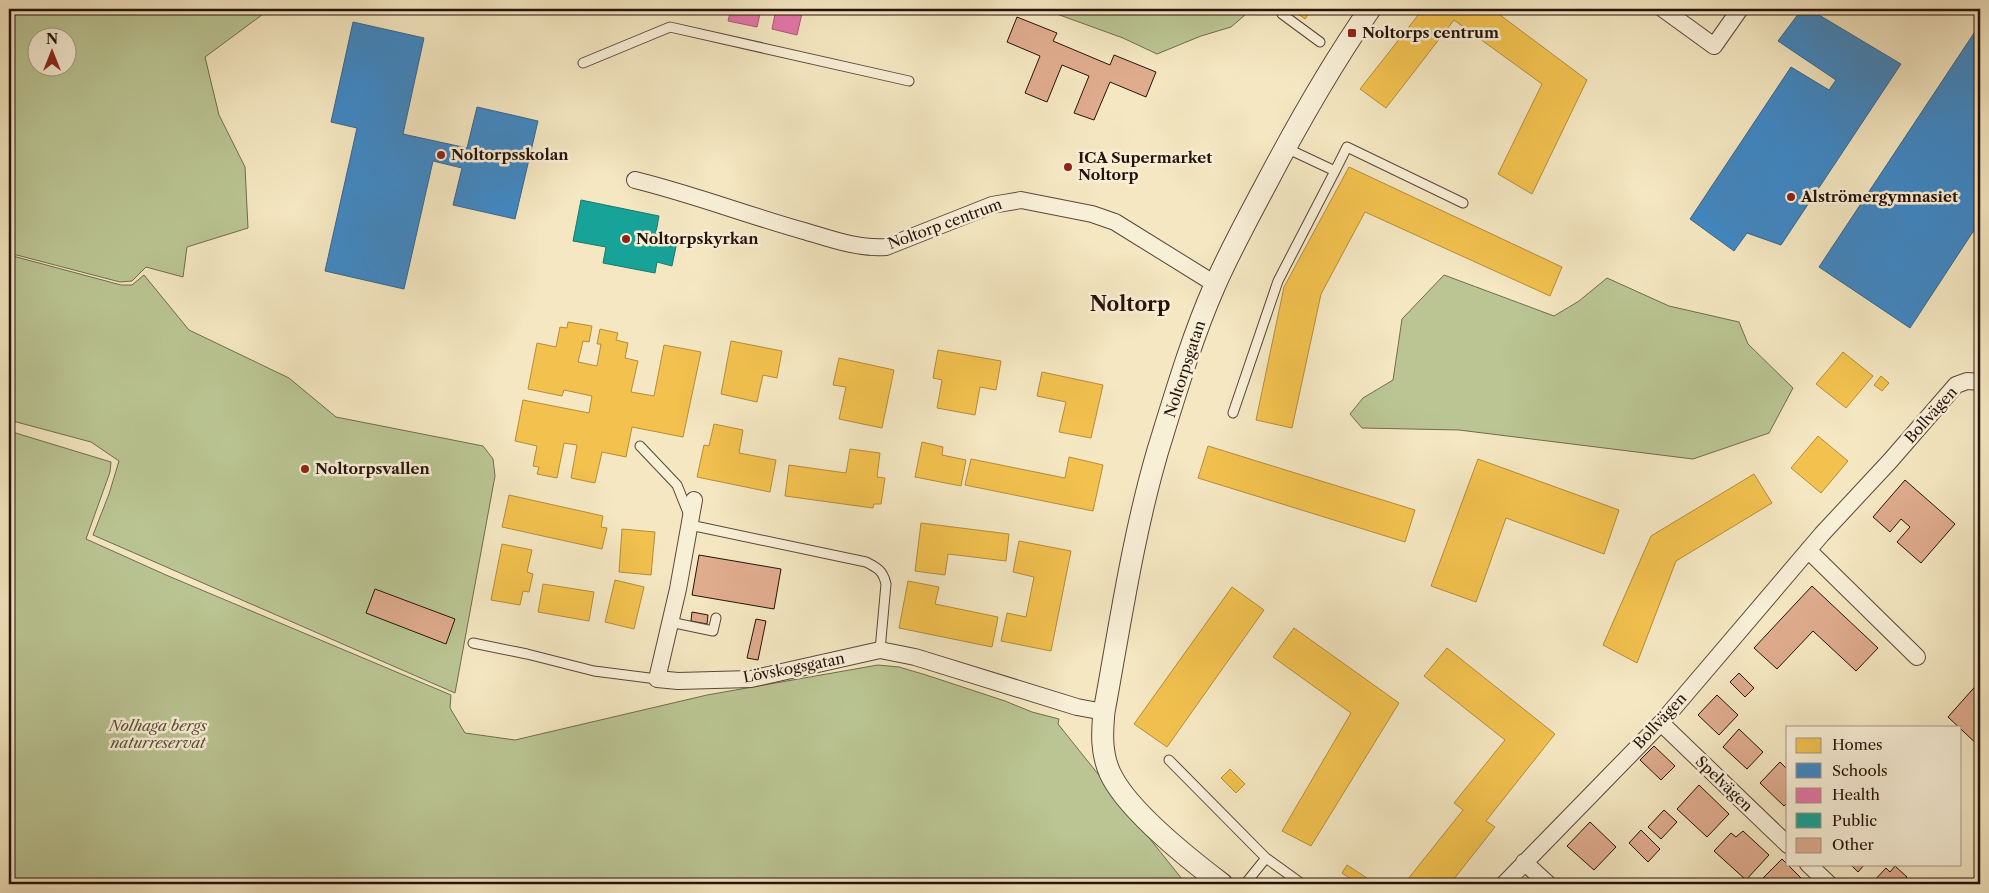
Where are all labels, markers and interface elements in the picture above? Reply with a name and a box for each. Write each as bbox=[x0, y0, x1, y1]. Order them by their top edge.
place label: Noltorps centrum bbox=[1362, 23, 1499, 42]
marker: Noltorps centrum bbox=[1346, 27, 1358, 39]
north arrow bbox=[28, 28, 78, 78]
text: N bbox=[46, 30, 58, 48]
place label: Noltorpsskolan bbox=[451, 145, 569, 164]
place label: ICA Supermarket Noltorp bbox=[1078, 148, 1212, 184]
marker: Noltorpsskolan bbox=[435, 149, 447, 161]
marker: ICA Supermarket Noltorp bbox=[1062, 161, 1074, 173]
place label: Alströmergymnasiet bbox=[1800, 187, 1958, 206]
marker: Alströmergymnasiet bbox=[1785, 191, 1797, 203]
street label: Noltorp centrum bbox=[885, 194, 1005, 253]
place label: Noltorpskyrkan bbox=[636, 229, 759, 248]
marker: Noltorpskyrkan bbox=[620, 233, 632, 245]
district label: Noltorp bbox=[1090, 292, 1170, 316]
street label: Noltorpsgatan bbox=[1160, 317, 1209, 420]
street label: Bollvägen bbox=[1900, 382, 1961, 447]
place label: Noltorpsvallen bbox=[315, 459, 430, 478]
marker: Noltorpsvallen bbox=[299, 463, 311, 475]
street label: Lövskogsgatan bbox=[742, 648, 847, 687]
street label: Bollvägen bbox=[1629, 688, 1691, 753]
park label: Nolhaga bergs naturreservat bbox=[108, 716, 207, 752]
legend bbox=[1786, 726, 1962, 866]
text: Homes bbox=[1832, 735, 1883, 754]
street label: Spelvägen bbox=[1692, 752, 1757, 816]
text: Schools bbox=[1832, 761, 1888, 780]
text: Health bbox=[1832, 785, 1881, 804]
text: Public bbox=[1832, 811, 1877, 830]
text: Other bbox=[1832, 835, 1875, 854]

